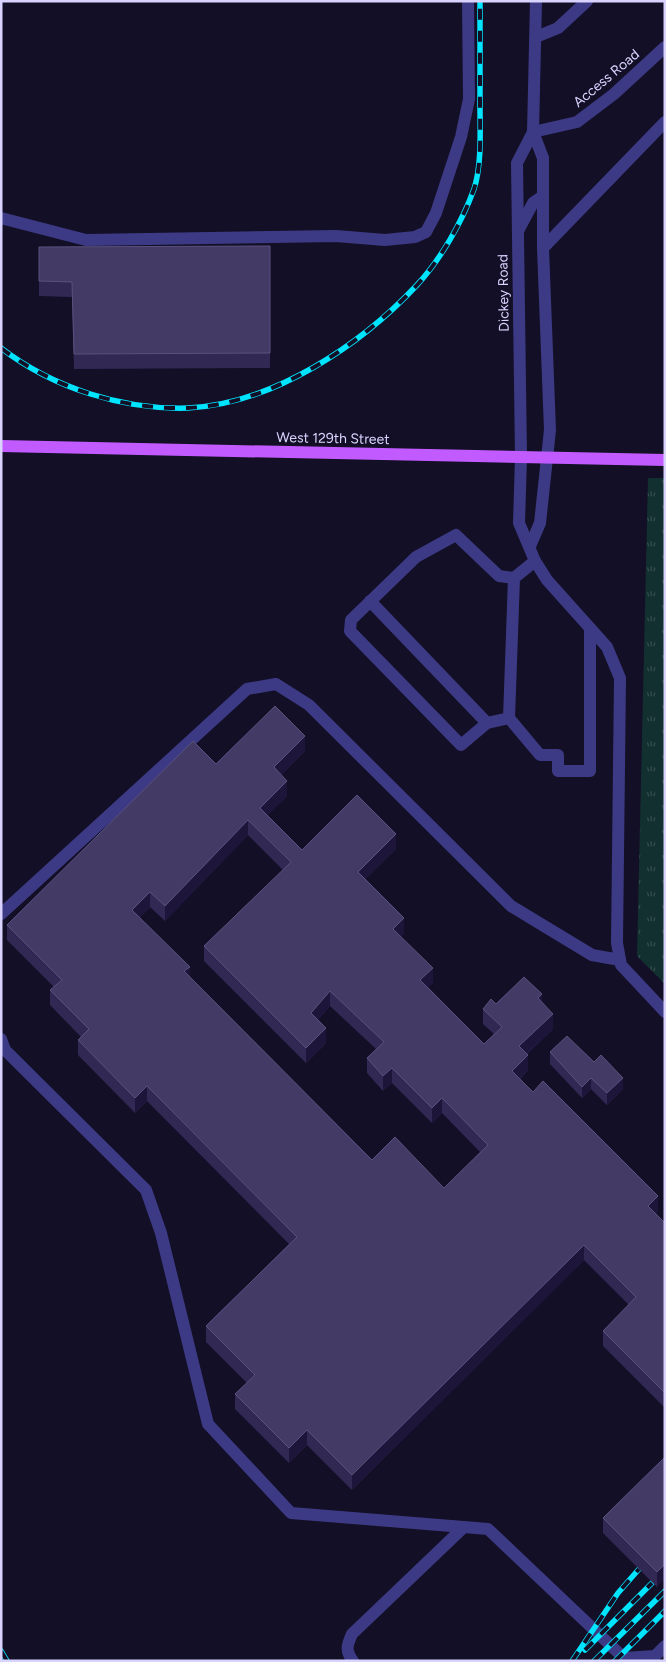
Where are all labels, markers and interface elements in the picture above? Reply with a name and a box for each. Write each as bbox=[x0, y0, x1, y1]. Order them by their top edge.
street label: Access Road bbox=[570, 46, 643, 111]
street label: Dickey Road bbox=[494, 254, 513, 332]
street label: West 129th Street bbox=[276, 429, 390, 448]

